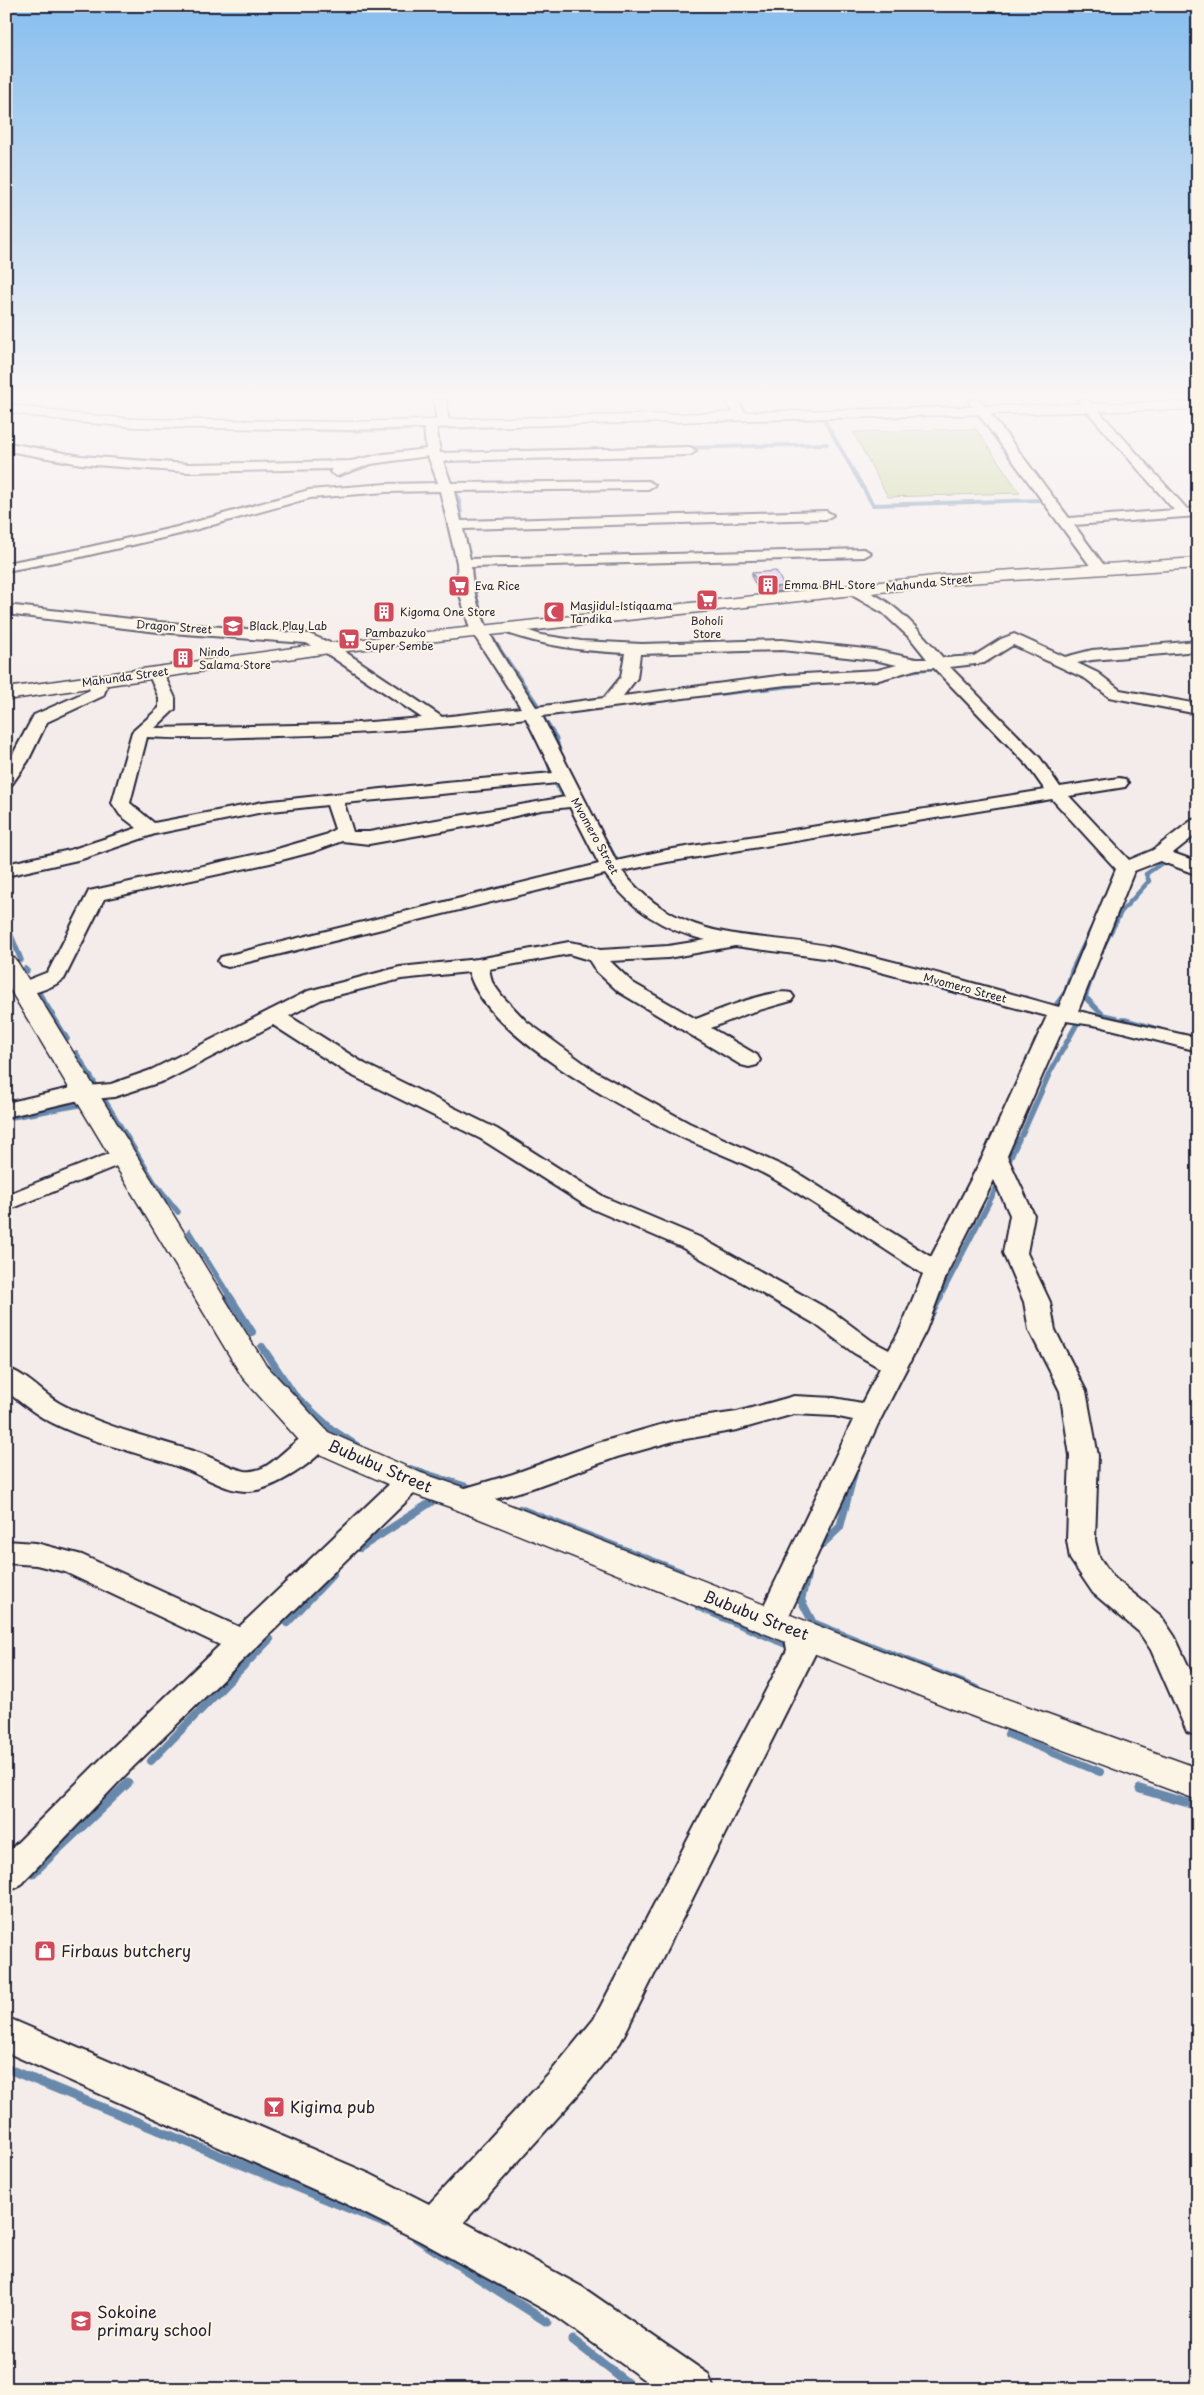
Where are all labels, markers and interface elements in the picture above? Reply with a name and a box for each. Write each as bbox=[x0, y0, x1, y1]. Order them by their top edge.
street label: Mahunda Street bbox=[885, 569, 974, 596]
building icon: Emma BHL Store bbox=[756, 573, 780, 597]
supermarket icon: Eva Rice bbox=[447, 574, 471, 598]
place label: Emma BHL Store bbox=[784, 576, 876, 593]
place label: Eva Rice bbox=[475, 577, 520, 594]
supermarket icon: Boholi Store bbox=[695, 588, 719, 612]
place label: Masjidul-Istiqaama Tandika bbox=[570, 597, 673, 627]
building icon: Kigoma One Store bbox=[372, 600, 396, 624]
mosque icon: Masjidul-Istiqaama Tandika bbox=[542, 600, 566, 624]
place label: Kigoma One Store bbox=[400, 603, 495, 620]
place label: Boholi Store bbox=[691, 612, 723, 642]
school or university icon: Black Play Lab bbox=[221, 614, 245, 638]
street label: Dragon Street bbox=[135, 615, 213, 638]
place label: Black Play Lab bbox=[249, 617, 327, 634]
place label: Pambazuko Super Sembe bbox=[365, 624, 434, 654]
supermarket icon: Pambazuko Super Sembe bbox=[337, 627, 361, 651]
place label: Nindo Salama Store bbox=[199, 643, 271, 673]
building icon: Nindo Salama Store bbox=[171, 646, 195, 670]
street label: Mahunda Street bbox=[81, 662, 170, 691]
street label: Mvomero Street bbox=[567, 794, 624, 877]
street label: Mvomero Street bbox=[922, 968, 1009, 1007]
street label: Bububu Street bbox=[325, 1432, 437, 1498]
street label: Bububu Street bbox=[700, 1583, 813, 1645]
place label: Firbaus butchery bbox=[61, 1938, 191, 1962]
shop icon: Firbaus butchery bbox=[33, 1939, 57, 1963]
place label: Kigima pub bbox=[290, 2094, 375, 2118]
bar icon: Kigima pub bbox=[262, 2095, 286, 2119]
place label: Sokoine primary school bbox=[97, 2299, 212, 2341]
school or university icon: Sokoine primary school bbox=[69, 2309, 93, 2333]

